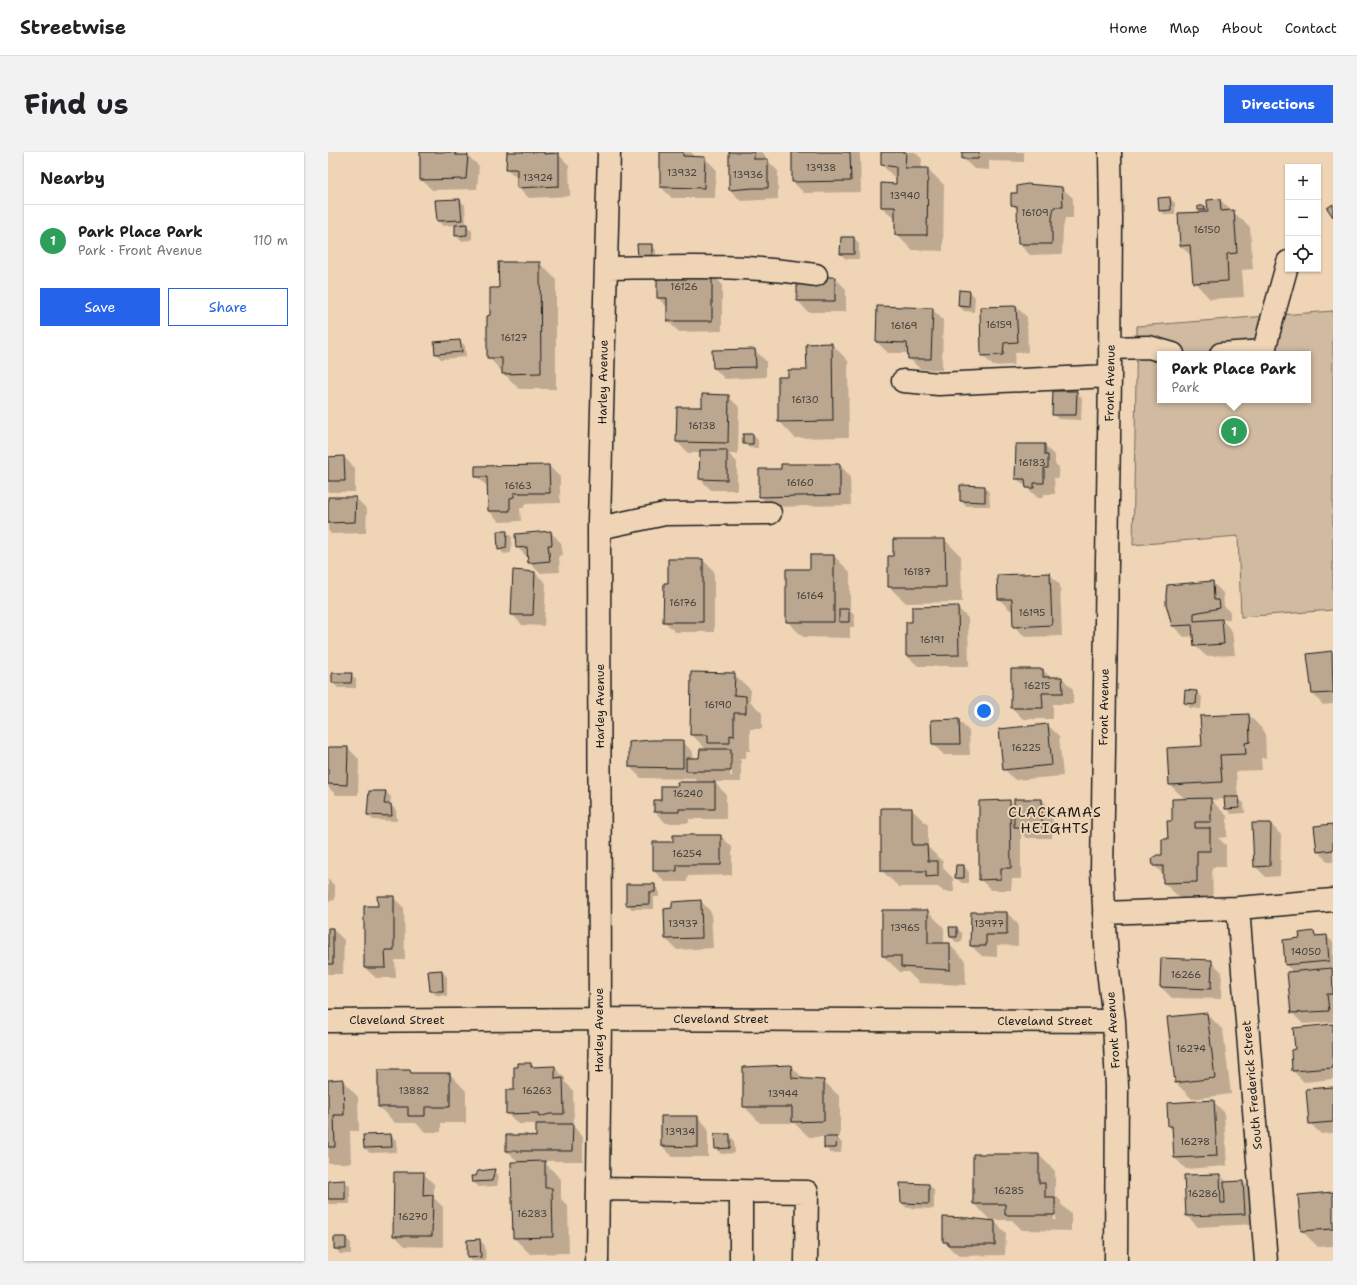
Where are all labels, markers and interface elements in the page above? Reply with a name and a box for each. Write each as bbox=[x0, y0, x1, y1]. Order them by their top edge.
text: Streetwise bbox=[20, 15, 126, 40]
text: Home bbox=[1109, 19, 1148, 37]
text: Map bbox=[1170, 19, 1200, 37]
text: About bbox=[1222, 19, 1263, 37]
text: Contact bbox=[1285, 19, 1337, 37]
text: Find us bbox=[24, 85, 129, 123]
button: Directions bbox=[1224, 85, 1333, 123]
house number: 13938 bbox=[806, 161, 836, 174]
map controls bbox=[1285, 164, 1321, 272]
button: + bbox=[1285, 164, 1321, 200]
house number: 13932 bbox=[667, 166, 697, 179]
text: Nearby bbox=[40, 167, 105, 189]
house number: 13936 bbox=[733, 168, 763, 181]
house number: 13924 bbox=[523, 171, 553, 184]
house number: 13940 bbox=[890, 189, 920, 202]
button: − bbox=[1285, 200, 1321, 236]
house number: 16109 bbox=[1021, 206, 1049, 219]
text: Park Place Park bbox=[78, 222, 203, 242]
house number: 16150 bbox=[1193, 223, 1221, 236]
text: 1 bbox=[50, 232, 56, 249]
text: 110 m bbox=[253, 232, 288, 249]
button: locate bbox=[1285, 236, 1321, 272]
text: Park · Front Avenue bbox=[78, 242, 202, 259]
house number: 16126 bbox=[670, 280, 698, 293]
button: Save bbox=[40, 288, 160, 326]
button: Share bbox=[168, 288, 288, 326]
house number: 16159 bbox=[986, 318, 1012, 331]
house number: 16169 bbox=[890, 319, 918, 332]
house number: 16127 bbox=[500, 331, 528, 344]
street label: Harley Avenue bbox=[594, 339, 612, 425]
street label: Front Avenue bbox=[1101, 344, 1119, 422]
popup bbox=[1157, 351, 1311, 403]
text: Park Place Park bbox=[1172, 359, 1296, 379]
text: Park bbox=[1172, 379, 1200, 396]
house number: 16130 bbox=[791, 393, 819, 406]
pin: 1 bbox=[1221, 416, 1247, 446]
house number: 16138 bbox=[688, 419, 716, 432]
house number: 16183 bbox=[1018, 456, 1046, 469]
house number: 16160 bbox=[786, 476, 814, 489]
house number: 16163 bbox=[504, 479, 532, 492]
house number: 16187 bbox=[903, 565, 931, 578]
house number: 16164 bbox=[796, 589, 824, 602]
house number: 16176 bbox=[669, 596, 697, 609]
house number: 16195 bbox=[1019, 606, 1045, 619]
house number: 16191 bbox=[920, 633, 944, 646]
street label: Harley Avenue bbox=[592, 663, 608, 748]
street label: Front Avenue bbox=[1095, 668, 1113, 746]
house number: 16215 bbox=[1024, 679, 1050, 692]
house number: 16190 bbox=[704, 698, 732, 711]
your location bbox=[974, 701, 994, 721]
house number: 16225 bbox=[1011, 741, 1041, 754]
house number: 16240 bbox=[673, 787, 703, 800]
district label: CLACKAMAS HEIGHTS bbox=[1008, 803, 1102, 837]
house number: 16254 bbox=[672, 847, 702, 860]
house number: 13937 bbox=[668, 917, 698, 930]
house number: 13977 bbox=[974, 917, 1004, 930]
house number: 13965 bbox=[890, 921, 920, 934]
house number: 14050 bbox=[1291, 945, 1321, 958]
house number: 16266 bbox=[1171, 968, 1201, 981]
street label: Harley Avenue bbox=[591, 987, 607, 1072]
street label: Front Avenue bbox=[1102, 991, 1124, 1069]
street label: Cleveland Street bbox=[673, 1011, 769, 1027]
street label: Cleveland Street bbox=[349, 1012, 445, 1028]
street label: Cleveland Street bbox=[997, 1013, 1093, 1029]
street label: South Frederick Street bbox=[1238, 1020, 1266, 1150]
house number: 16274 bbox=[1176, 1042, 1206, 1055]
house number: 13882 bbox=[399, 1084, 429, 1097]
house number: 16263 bbox=[522, 1084, 552, 1097]
house number: 13944 bbox=[768, 1087, 798, 1100]
house number: 13934 bbox=[665, 1125, 695, 1138]
house number: 16278 bbox=[1180, 1135, 1210, 1148]
house number: 16285 bbox=[994, 1184, 1024, 1197]
house number: 16286 bbox=[1188, 1187, 1218, 1200]
house number: 16283 bbox=[517, 1207, 547, 1220]
house number: 16270 bbox=[398, 1210, 428, 1223]

